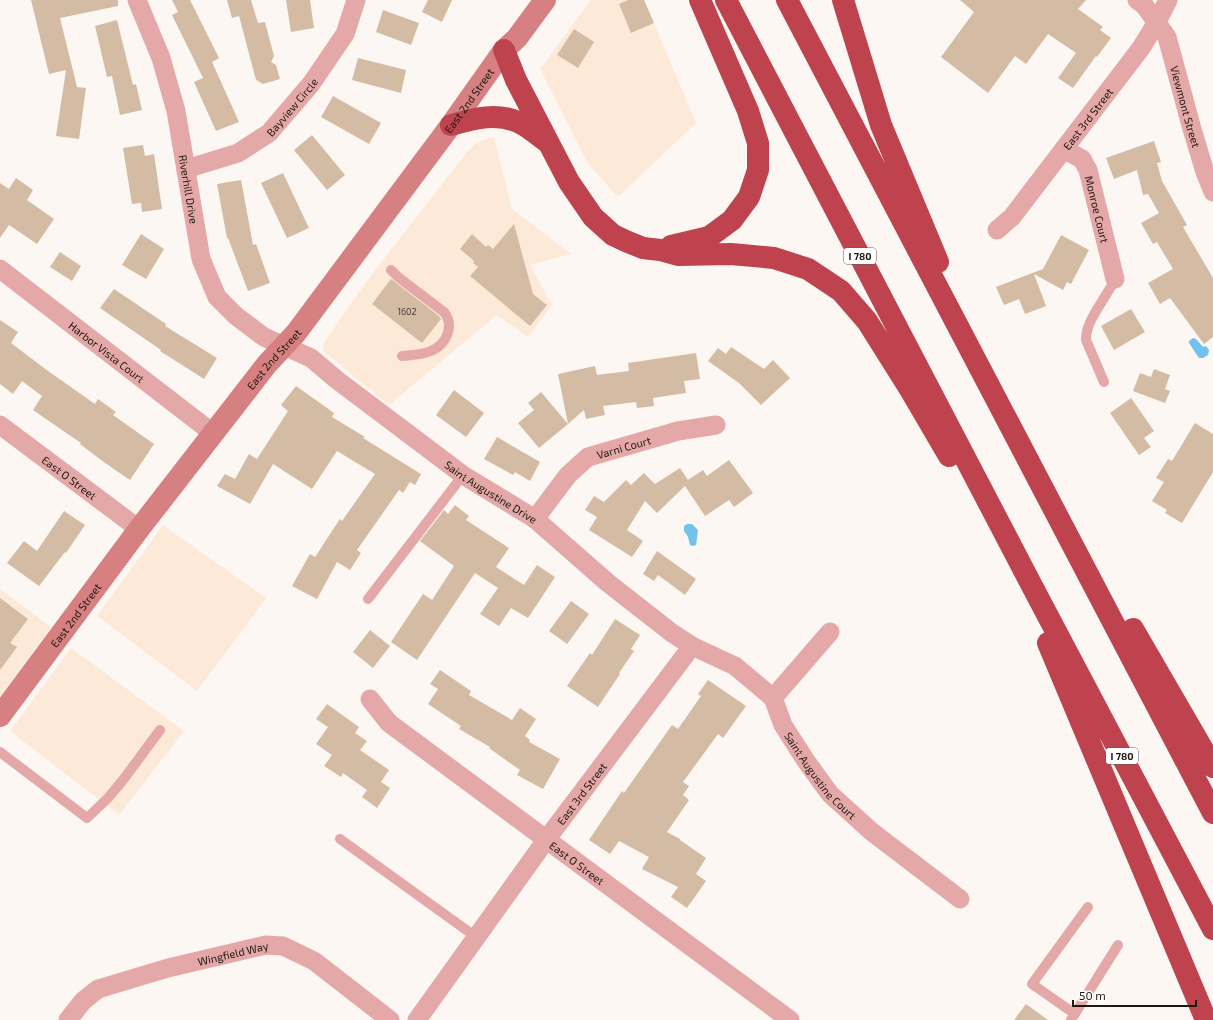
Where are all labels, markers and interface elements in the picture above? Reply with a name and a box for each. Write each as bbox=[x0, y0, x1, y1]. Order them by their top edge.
street label: Viewmont Street bbox=[1169, 64, 1204, 149]
street label: East 2nd Street bbox=[441, 65, 496, 135]
street label: Bayview Circle bbox=[263, 75, 320, 138]
street label: East 3rd Street bbox=[1060, 85, 1115, 152]
street label: Riverhill Drive bbox=[177, 154, 201, 225]
street label: Monroe Court bbox=[1083, 174, 1112, 244]
road number: I 780 bbox=[844, 248, 876, 264]
house number: 1602 bbox=[397, 306, 417, 317]
street label: Harbor Vista Court bbox=[67, 318, 147, 385]
street label: East 2nd Street bbox=[243, 326, 304, 392]
street label: Varni Court bbox=[595, 433, 652, 461]
street label: East O Street bbox=[40, 452, 100, 502]
street label: Saint Augustine Drive bbox=[442, 457, 540, 525]
street label: East 2nd Street bbox=[47, 580, 103, 649]
street label: Saint Augustine Court bbox=[782, 729, 859, 821]
road number: I 780 bbox=[1106, 748, 1138, 764]
street label: East 3rd Street bbox=[554, 760, 609, 827]
street label: East O Street bbox=[547, 838, 607, 887]
street label: Wingfield Way bbox=[196, 938, 270, 967]
scale bar bbox=[1073, 982, 1196, 1008]
text: 50 m bbox=[1079, 988, 1106, 1002]

